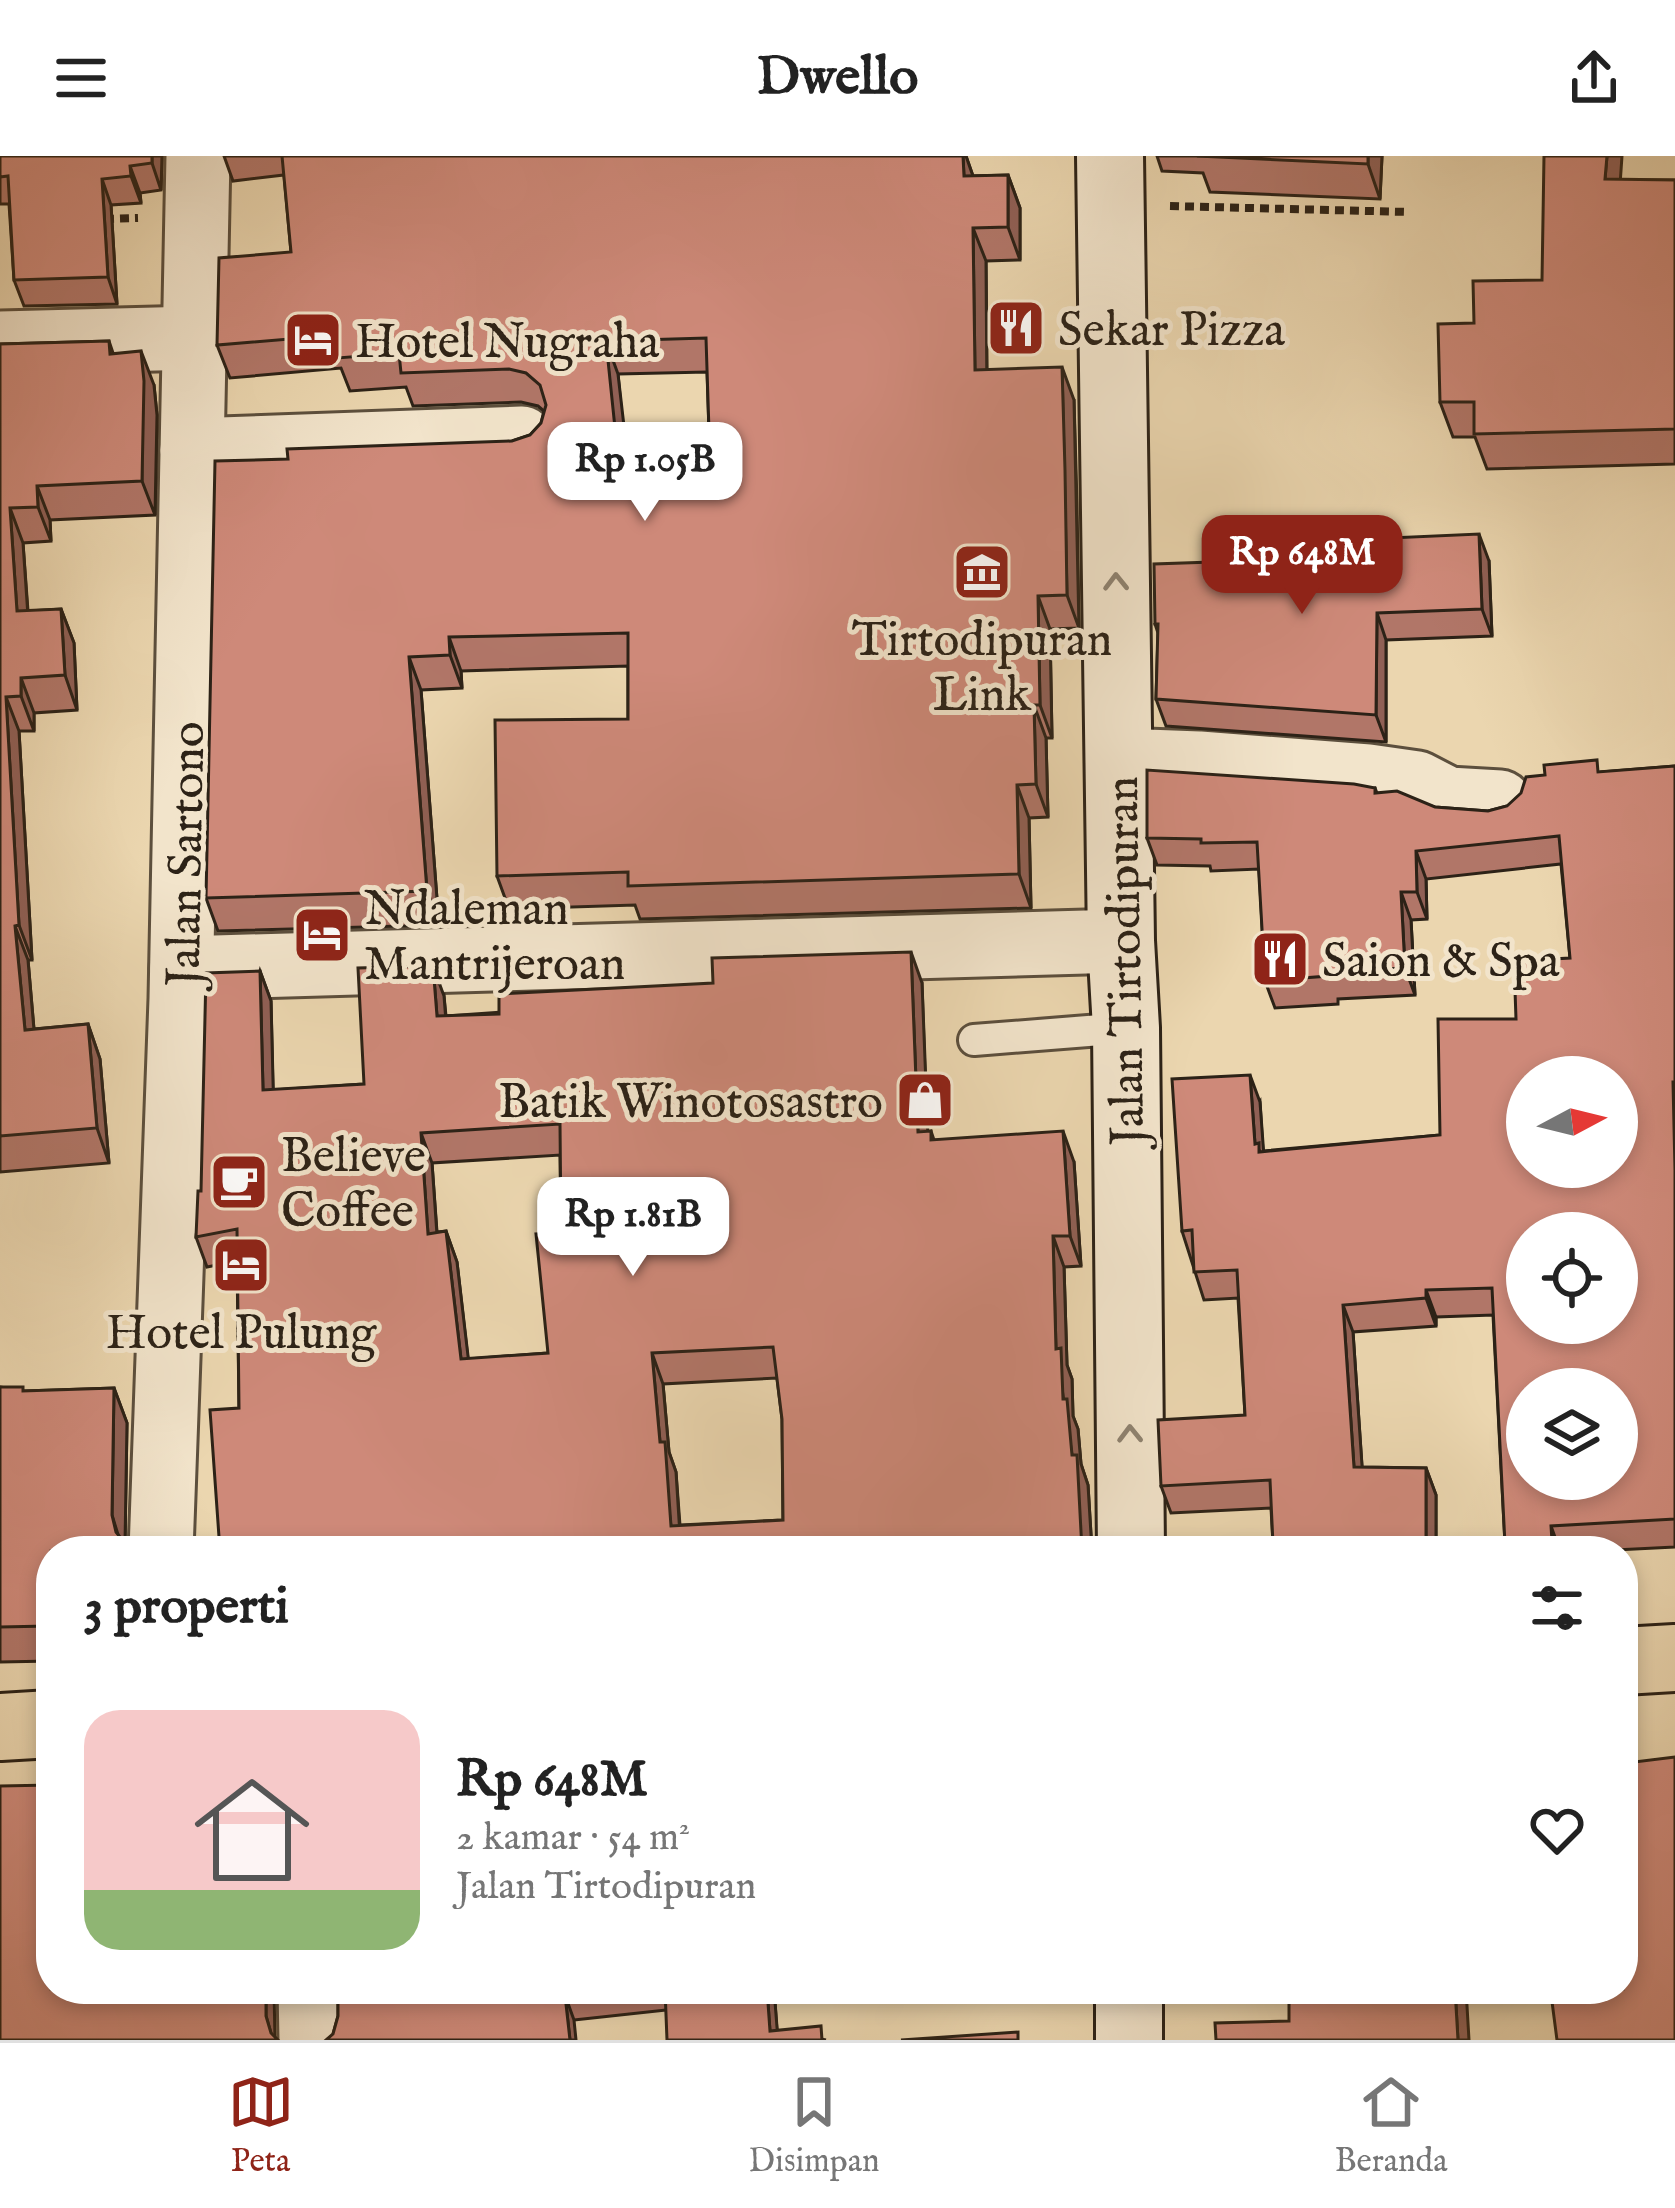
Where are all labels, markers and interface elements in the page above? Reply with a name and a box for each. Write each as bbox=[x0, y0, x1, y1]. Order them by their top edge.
text: Dwello bbox=[757, 44, 918, 113]
icon: menu bbox=[48, 45, 114, 111]
icon: share bbox=[1561, 45, 1627, 111]
restaurant icon: Sekar Pizza bbox=[985, 297, 1047, 359]
place label: Sekar Pizza bbox=[1058, 302, 1285, 362]
hotel icon: Hotel Nugraha bbox=[282, 309, 344, 371]
place label: Hotel Nugraha bbox=[355, 314, 660, 374]
pin: Rp 1.05B bbox=[521, 422, 769, 524]
text: Rp 1.05B bbox=[574, 436, 716, 485]
pin: Rp 648M bbox=[1191, 515, 1413, 617]
text: Rp 648M bbox=[1229, 529, 1375, 578]
museum icon: Tirtodipuran Link bbox=[951, 541, 1013, 603]
one-way arrow bbox=[1103, 572, 1129, 590]
place label: Tirtodipuran Link bbox=[852, 612, 1112, 727]
street label: Jalan Sartono bbox=[156, 721, 220, 992]
street label: Jalan Tirtodipuran bbox=[1094, 776, 1160, 1151]
place label: Ndaleman Mantrijeroan bbox=[364, 881, 625, 996]
hotel icon: Ndaleman Mantrijeroan bbox=[291, 904, 353, 966]
restaurant icon: Saion & Spa bbox=[1249, 928, 1311, 990]
place label: Saion & Spa bbox=[1322, 933, 1560, 993]
north arrow bbox=[1506, 1056, 1638, 1188]
map controls bbox=[1506, 1056, 1638, 1500]
shop icon: Batik Winotosastro bbox=[894, 1069, 956, 1131]
place label: Batik Winotosastro bbox=[498, 1074, 883, 1134]
place label: Believe Coffee bbox=[281, 1128, 426, 1243]
cafe icon: Believe Coffee bbox=[208, 1151, 270, 1213]
pin: Rp 1.81B bbox=[509, 1177, 757, 1279]
text: Rp 1.81B bbox=[564, 1191, 702, 1240]
button: locate bbox=[1506, 1212, 1638, 1344]
hotel icon: Hotel Pulung bbox=[210, 1234, 272, 1296]
place label: Hotel Pulung bbox=[106, 1305, 377, 1365]
button: layers bbox=[1506, 1368, 1638, 1500]
one-way arrow bbox=[1117, 1424, 1143, 1442]
icon: filters bbox=[1524, 1575, 1590, 1641]
text: 3 properti bbox=[84, 1576, 289, 1641]
text: Rp 648M bbox=[456, 1749, 648, 1814]
icon: home bbox=[180, 1758, 324, 1902]
icon: heart bbox=[1524, 1797, 1590, 1863]
text: 2 kamar · 54 m² bbox=[456, 1814, 690, 1863]
text: Jalan Tirtodipuran bbox=[456, 1863, 756, 1912]
tab: Peta bbox=[228, 2069, 294, 2183]
tab: Disimpan bbox=[749, 2069, 880, 2183]
tab: Beranda bbox=[1335, 2069, 1447, 2183]

